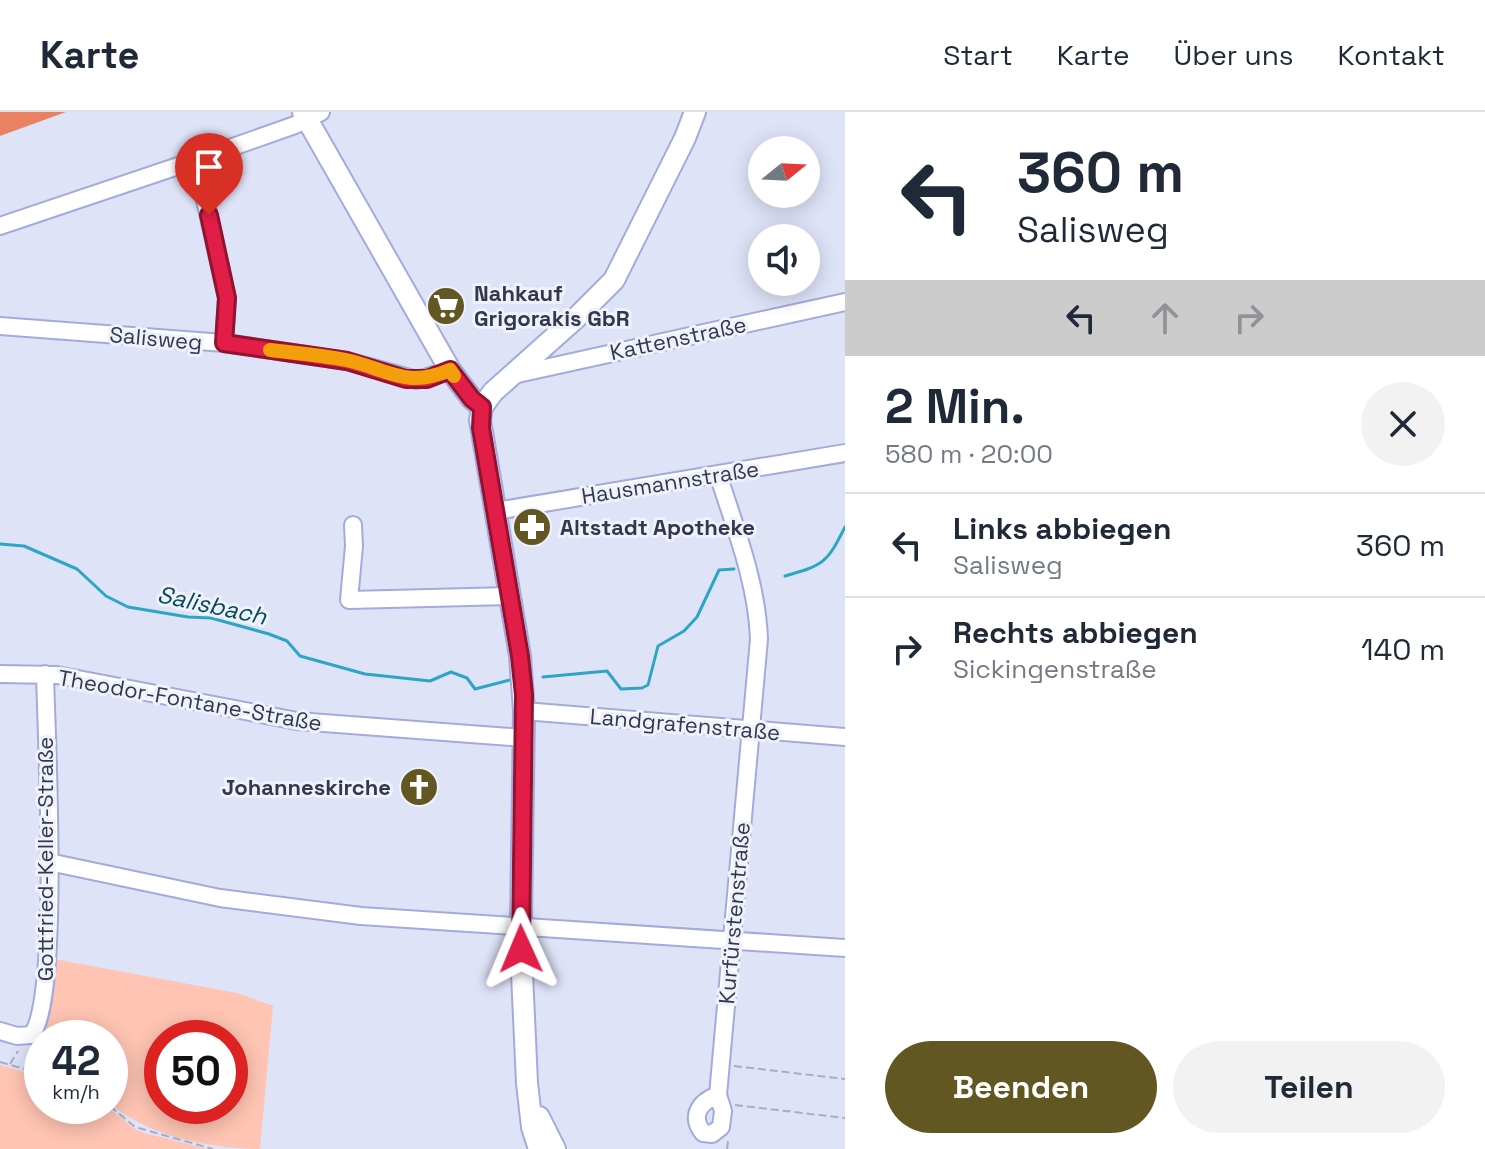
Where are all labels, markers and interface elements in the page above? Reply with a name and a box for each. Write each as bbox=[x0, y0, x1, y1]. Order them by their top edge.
text: Karte bbox=[40, 31, 139, 79]
text: Start bbox=[943, 37, 1013, 73]
text: Karte bbox=[1057, 37, 1129, 73]
text: Über uns bbox=[1173, 37, 1294, 73]
text: Kontakt bbox=[1338, 37, 1445, 73]
pin bbox=[175, 133, 243, 215]
north arrow bbox=[748, 136, 820, 208]
map controls bbox=[748, 136, 820, 296]
text: 360 m bbox=[1017, 137, 1184, 208]
icon: left bbox=[885, 144, 989, 248]
icon: arrive bbox=[187, 145, 231, 189]
text: Salisweg bbox=[1017, 207, 1169, 253]
button: sound bbox=[748, 224, 820, 296]
place label: Nahkauf Grigorakis GbR bbox=[474, 279, 630, 332]
supermarket icon: Nahkauf Grigorakis GbR bbox=[425, 285, 467, 327]
icon: left bbox=[1059, 296, 1103, 340]
icon: ahead bbox=[1143, 296, 1187, 340]
icon: right bbox=[1227, 296, 1271, 340]
street label: Kattenstraße bbox=[607, 310, 749, 366]
street label: Salisweg bbox=[109, 320, 203, 356]
text: 2 Min. bbox=[885, 376, 1025, 437]
button: close bbox=[1361, 382, 1445, 466]
text: 580 m · 20:00 bbox=[885, 437, 1053, 471]
street label: Hausmannstraße bbox=[579, 454, 761, 510]
pharmacy icon: Altstadt Apotheke bbox=[511, 506, 553, 548]
text: Links abbiegen bbox=[953, 509, 1171, 548]
place label: Altstadt Apotheke bbox=[560, 513, 755, 541]
icon: left bbox=[885, 523, 929, 567]
text: 360 m bbox=[1356, 526, 1445, 565]
text: Salisweg bbox=[953, 548, 1063, 582]
water label: Salisbach bbox=[155, 578, 271, 632]
text: Rechts abbiegen bbox=[953, 613, 1198, 652]
icon: right bbox=[885, 627, 929, 671]
text: 140 m bbox=[1361, 630, 1445, 669]
text: Sickingenstraße bbox=[953, 652, 1157, 686]
street label: Theodor-Fontane-Straße bbox=[56, 663, 324, 737]
street label: Landgrafenstraße bbox=[589, 702, 781, 746]
street label: Gottfried-Keller-Straße bbox=[31, 737, 59, 981]
church icon: Johanneskirche bbox=[398, 766, 440, 808]
place label: Johanneskirche bbox=[222, 773, 391, 801]
street label: Kurfürstenstraße bbox=[712, 821, 756, 1005]
position arrow bbox=[479, 907, 563, 991]
speed limit sign: 50 bbox=[144, 1020, 248, 1124]
text: 42 bbox=[51, 1036, 101, 1087]
button: Beenden bbox=[885, 1041, 1157, 1133]
button: Teilen bbox=[1173, 1041, 1445, 1133]
text: km/h bbox=[52, 1079, 100, 1105]

